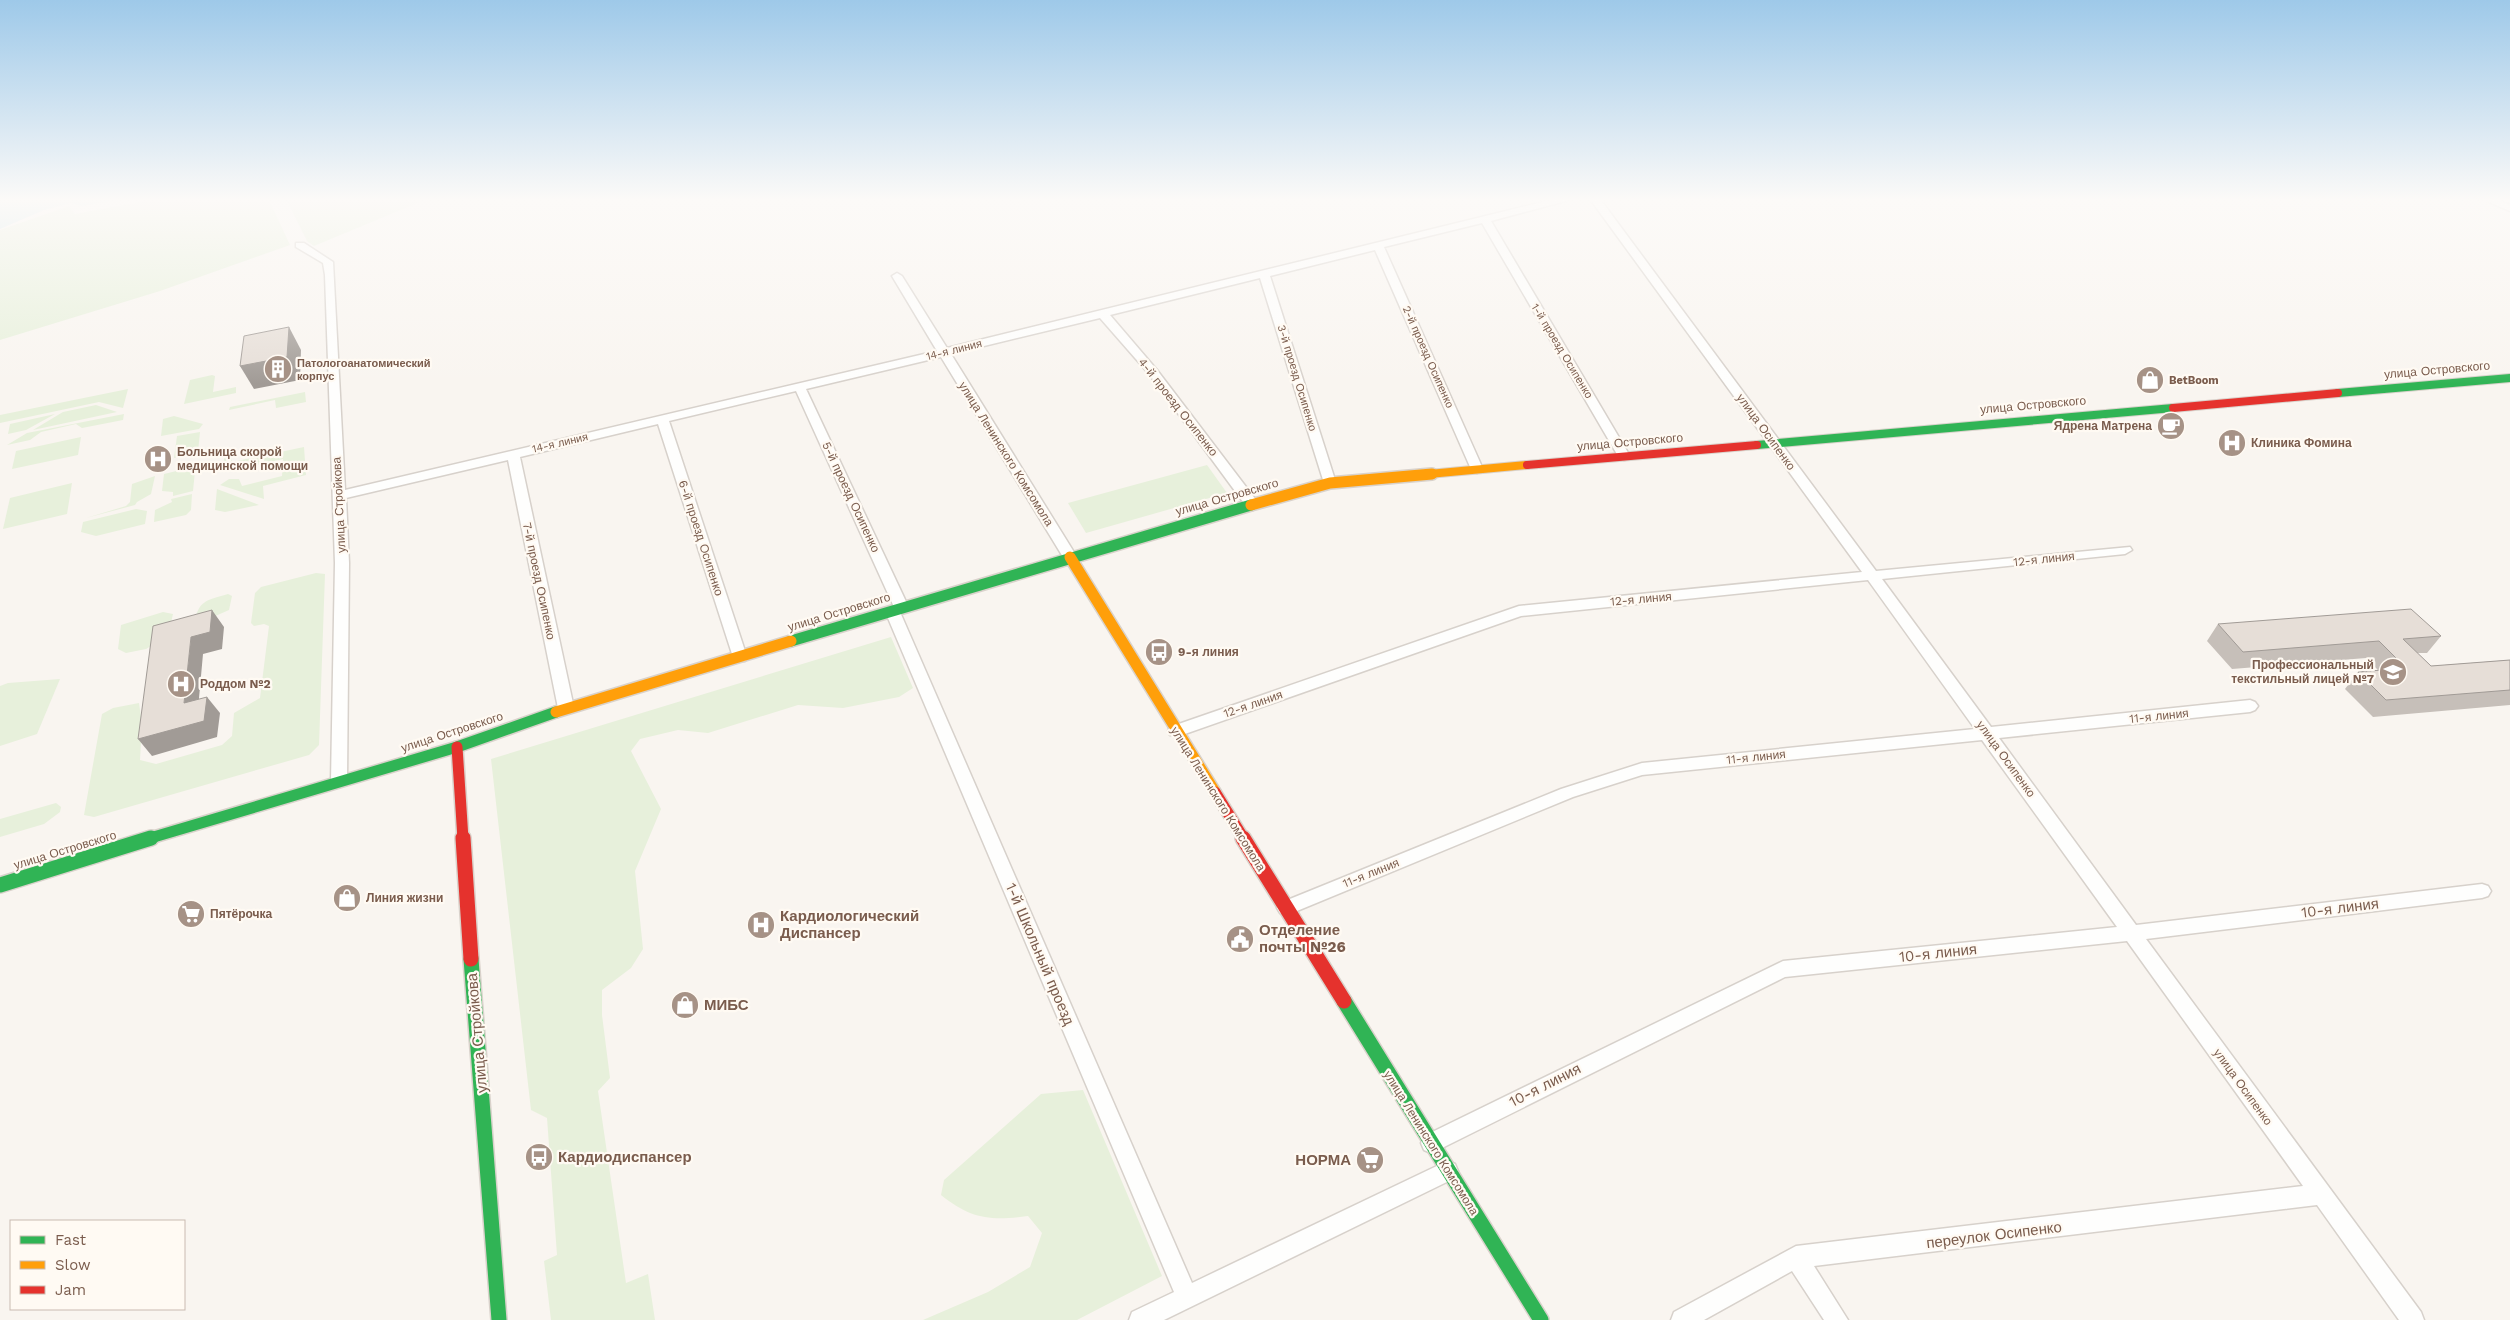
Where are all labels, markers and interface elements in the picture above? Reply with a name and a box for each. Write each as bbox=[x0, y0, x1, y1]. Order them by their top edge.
street label: 1-й проезд Осипенко bbox=[1529, 301, 1595, 401]
street label: 2-й проезд Осипенко bbox=[1400, 304, 1456, 410]
street label: 3-й проезд Осипенко bbox=[1275, 323, 1319, 433]
street label: 14-я линия bbox=[925, 337, 983, 363]
building icon: Патологоанатомический корпус bbox=[263, 354, 293, 384]
street label: 4-й проезд Осипенко bbox=[1135, 355, 1221, 459]
place label: Патологоанатомический корпус bbox=[297, 357, 431, 383]
street label: улица Островского bbox=[2383, 358, 2491, 382]
shop icon: BetBoom bbox=[2135, 365, 2165, 395]
place label: BetBoom bbox=[2169, 374, 2219, 387]
street label: улица Ленинского Комсомола bbox=[956, 379, 1057, 529]
street label: улица Осипенко bbox=[1734, 391, 1799, 473]
street label: улица Островского bbox=[1979, 393, 2087, 417]
cafe icon: Ядрена Матрена bbox=[2156, 411, 2186, 441]
place label: Ядрена Матрена bbox=[2054, 419, 2152, 433]
hospital icon: Клиника Фомина bbox=[2217, 428, 2247, 458]
street label: 14-я линия bbox=[531, 430, 589, 456]
street label: улица Островского bbox=[1576, 430, 1684, 454]
place label: Клиника Фомина bbox=[2251, 436, 2352, 450]
street label: 5-й проезд Осипенко bbox=[819, 439, 883, 555]
hospital icon: Больница скорой медицинской помощи bbox=[143, 444, 173, 474]
place label: Больница скорой медицинской помощи bbox=[177, 445, 308, 473]
street label: улица Стройкова bbox=[329, 456, 349, 553]
street label: улица Островского bbox=[1174, 476, 1280, 518]
street label: 6-й проезд Осипенко bbox=[676, 478, 726, 598]
street label: 7-й проезд Осипенко bbox=[520, 521, 558, 641]
street label: 12-я линия bbox=[2013, 549, 2075, 569]
street label: 12-я линия bbox=[1610, 589, 1672, 609]
street label: улица Островского bbox=[786, 590, 892, 634]
bus stop icon: 9-я линия bbox=[1144, 637, 1174, 667]
place label: 9-я линия bbox=[1178, 645, 1239, 659]
school or university icon: Профессиональный текстильный лицей №7 bbox=[2378, 657, 2408, 687]
place label: Профессиональный текстильный лицей №7 bbox=[2231, 658, 2374, 686]
hospital icon: Роддом №2 bbox=[166, 669, 196, 699]
place label: Роддом №2 bbox=[200, 677, 271, 691]
street label: 12-я линия bbox=[1222, 687, 1284, 721]
street label: 11-я линия bbox=[2129, 706, 2189, 726]
street label: улица Островского bbox=[399, 709, 505, 755]
street label: улица Осипенко bbox=[1974, 718, 2039, 800]
street label: улица Ленинского Комсомола bbox=[1168, 724, 1269, 874]
street label: 11-я линия bbox=[1726, 747, 1786, 767]
street label: улица Островского bbox=[12, 828, 118, 872]
street label: 11-я линия bbox=[1341, 855, 1401, 891]
street label: 1-й Школьный проезд bbox=[1002, 880, 1078, 1028]
shop icon: Линия жизни bbox=[332, 883, 362, 913]
place label: Линия жизни bbox=[366, 891, 443, 905]
street label: 10-я линия bbox=[2300, 894, 2380, 922]
supermarket icon: Пятёрочка bbox=[176, 899, 206, 929]
place label: Пятёрочка bbox=[210, 907, 273, 921]
place label: Кардиологический Диспансер bbox=[780, 907, 919, 942]
hospital icon: Кардиологический Диспансер bbox=[746, 910, 776, 940]
place label: Отделение почты №26 bbox=[1259, 921, 1346, 956]
public building icon: Отделение почты №26 bbox=[1225, 924, 1255, 954]
street label: 10-я линия bbox=[1898, 940, 1978, 966]
street label: улица Стройкова bbox=[463, 972, 491, 1094]
shop icon: МИБС bbox=[670, 990, 700, 1020]
place label: МИБС bbox=[704, 996, 749, 1014]
street label: улица Осипенко bbox=[2211, 1046, 2276, 1128]
street label: 10-я линия bbox=[1506, 1059, 1584, 1111]
street label: улица Ленинского Комсомола bbox=[1381, 1068, 1482, 1218]
bus stop icon: Кардиодиспансер bbox=[524, 1142, 554, 1172]
supermarket icon: НОРМА bbox=[1355, 1145, 1385, 1175]
place label: Кардиодиспансер bbox=[558, 1148, 692, 1166]
place label: НОРМА bbox=[1295, 1151, 1351, 1169]
street label: переулок Осипенко bbox=[1925, 1218, 2063, 1252]
legend bbox=[10, 1220, 185, 1310]
text: Fast bbox=[55, 1231, 87, 1249]
text: Slow bbox=[55, 1256, 91, 1274]
text: Jam bbox=[55, 1281, 86, 1299]

